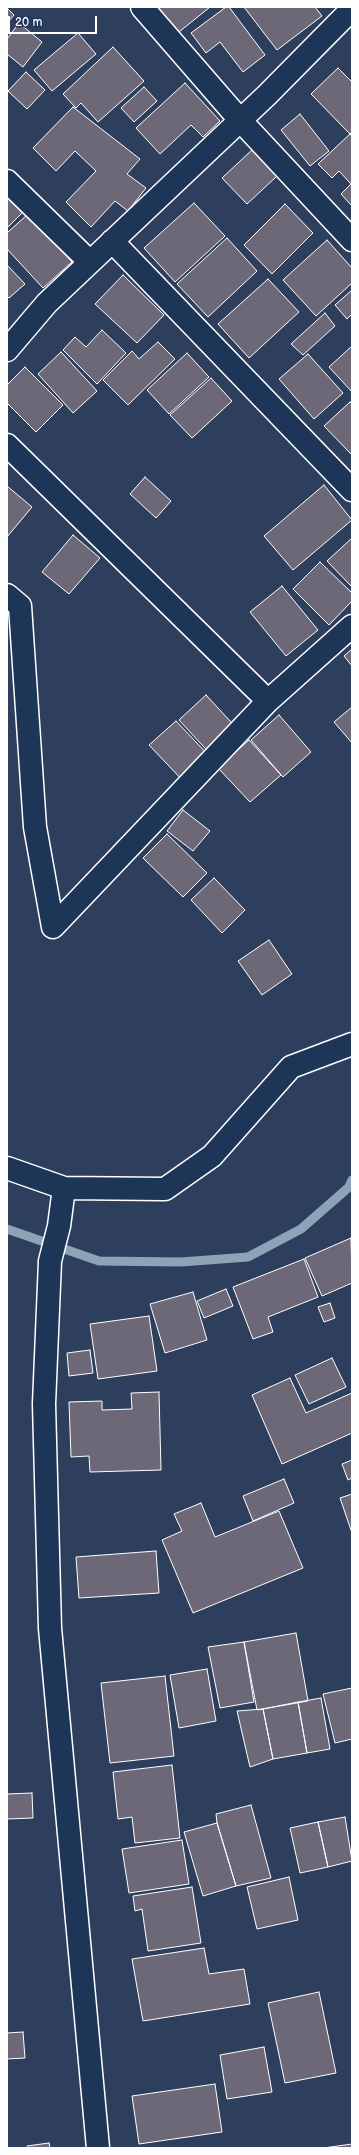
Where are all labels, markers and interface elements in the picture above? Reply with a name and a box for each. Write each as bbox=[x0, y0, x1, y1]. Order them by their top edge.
scale bar bbox=[10, 8, 99, 34]
text: 20 m bbox=[15, 15, 42, 30]

